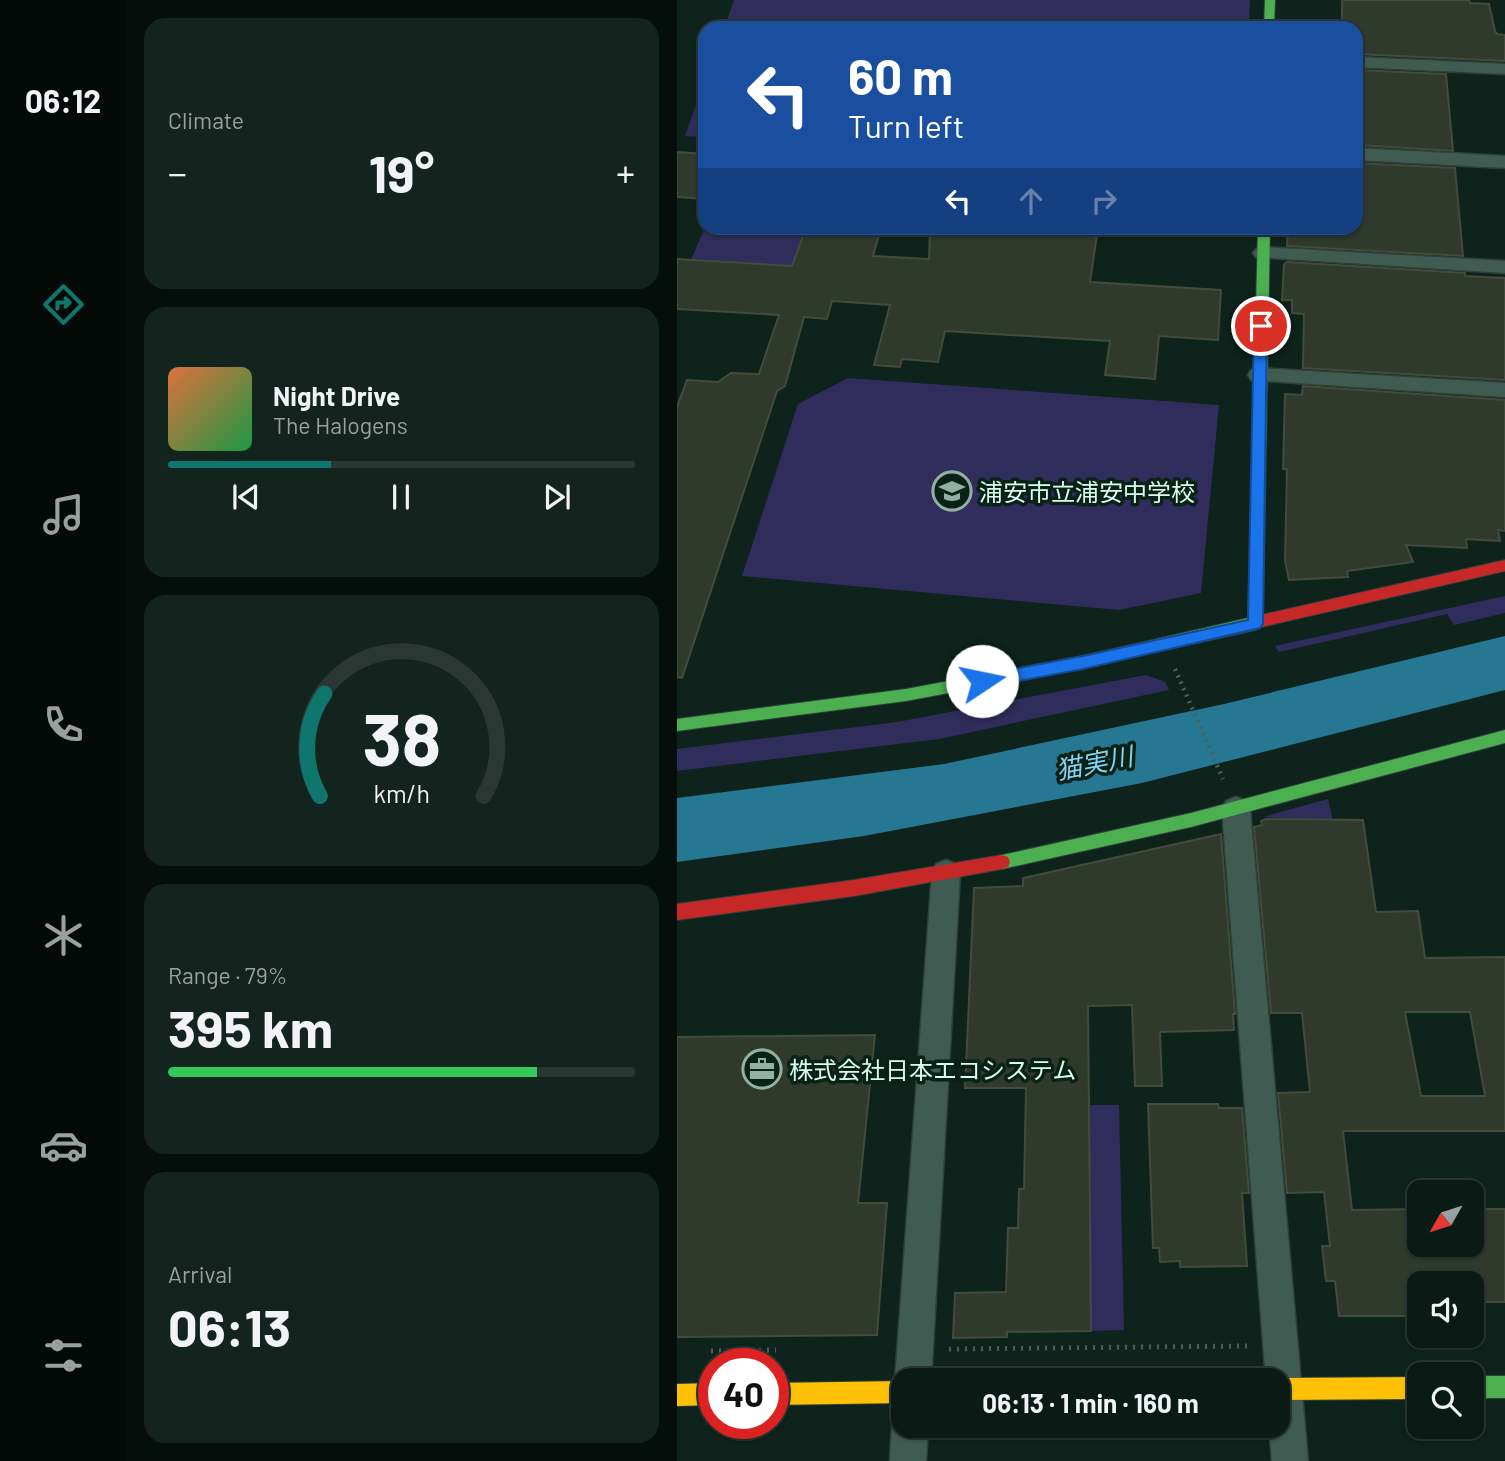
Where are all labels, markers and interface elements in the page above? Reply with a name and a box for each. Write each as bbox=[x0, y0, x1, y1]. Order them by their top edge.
text: 60 m bbox=[848, 46, 953, 105]
icon: left bbox=[733, 49, 824, 140]
text: 06:12 bbox=[25, 81, 101, 119]
text: Climate bbox=[168, 106, 244, 134]
text: Turn left bbox=[848, 106, 965, 144]
text: 19° bbox=[369, 141, 434, 203]
text: − bbox=[168, 149, 187, 195]
text: + bbox=[616, 149, 635, 195]
icon: left bbox=[939, 182, 977, 220]
icon: ahead bbox=[1012, 182, 1050, 220]
icon: right bbox=[1085, 182, 1123, 220]
icon: directions bbox=[39, 280, 88, 329]
pin bbox=[1231, 296, 1291, 356]
icon: arrive bbox=[1242, 307, 1280, 345]
text: Night Drive bbox=[273, 380, 400, 411]
text: The Halogens bbox=[273, 411, 408, 439]
school or university icon: 浦安市立浦安中学校 bbox=[931, 470, 973, 512]
place label: 浦安市立浦安中学校 bbox=[979, 477, 1195, 506]
icon: previous bbox=[227, 478, 265, 516]
icon: pause bbox=[382, 478, 420, 516]
icon: next bbox=[538, 478, 576, 516]
icon: music bbox=[39, 490, 88, 539]
position arrow bbox=[945, 644, 1019, 718]
text: 38 bbox=[362, 694, 441, 782]
icon: phone bbox=[39, 700, 88, 749]
water label: 猫実川 bbox=[1053, 739, 1138, 785]
text: km/h bbox=[373, 778, 430, 808]
icon: climate bbox=[39, 911, 88, 960]
text: Range · 79% bbox=[168, 961, 287, 989]
text: 395 km bbox=[168, 996, 333, 1058]
office icon: 株式会社日本エコシステム bbox=[741, 1048, 783, 1090]
place label: 株式会社日本エコシステム bbox=[789, 1055, 1076, 1084]
icon: car bbox=[39, 1121, 88, 1170]
north arrow bbox=[1407, 1180, 1484, 1256]
map controls bbox=[1407, 1180, 1484, 1439]
text: Arrival bbox=[168, 1260, 232, 1288]
button: sound bbox=[1407, 1271, 1484, 1348]
text: 06:13 bbox=[168, 1295, 291, 1357]
icon: filters bbox=[39, 1331, 88, 1380]
speed limit sign: 40 bbox=[698, 1348, 789, 1439]
button: search bbox=[1407, 1362, 1484, 1439]
text: 06:13 · 1 min · 160 m bbox=[982, 1387, 1199, 1418]

